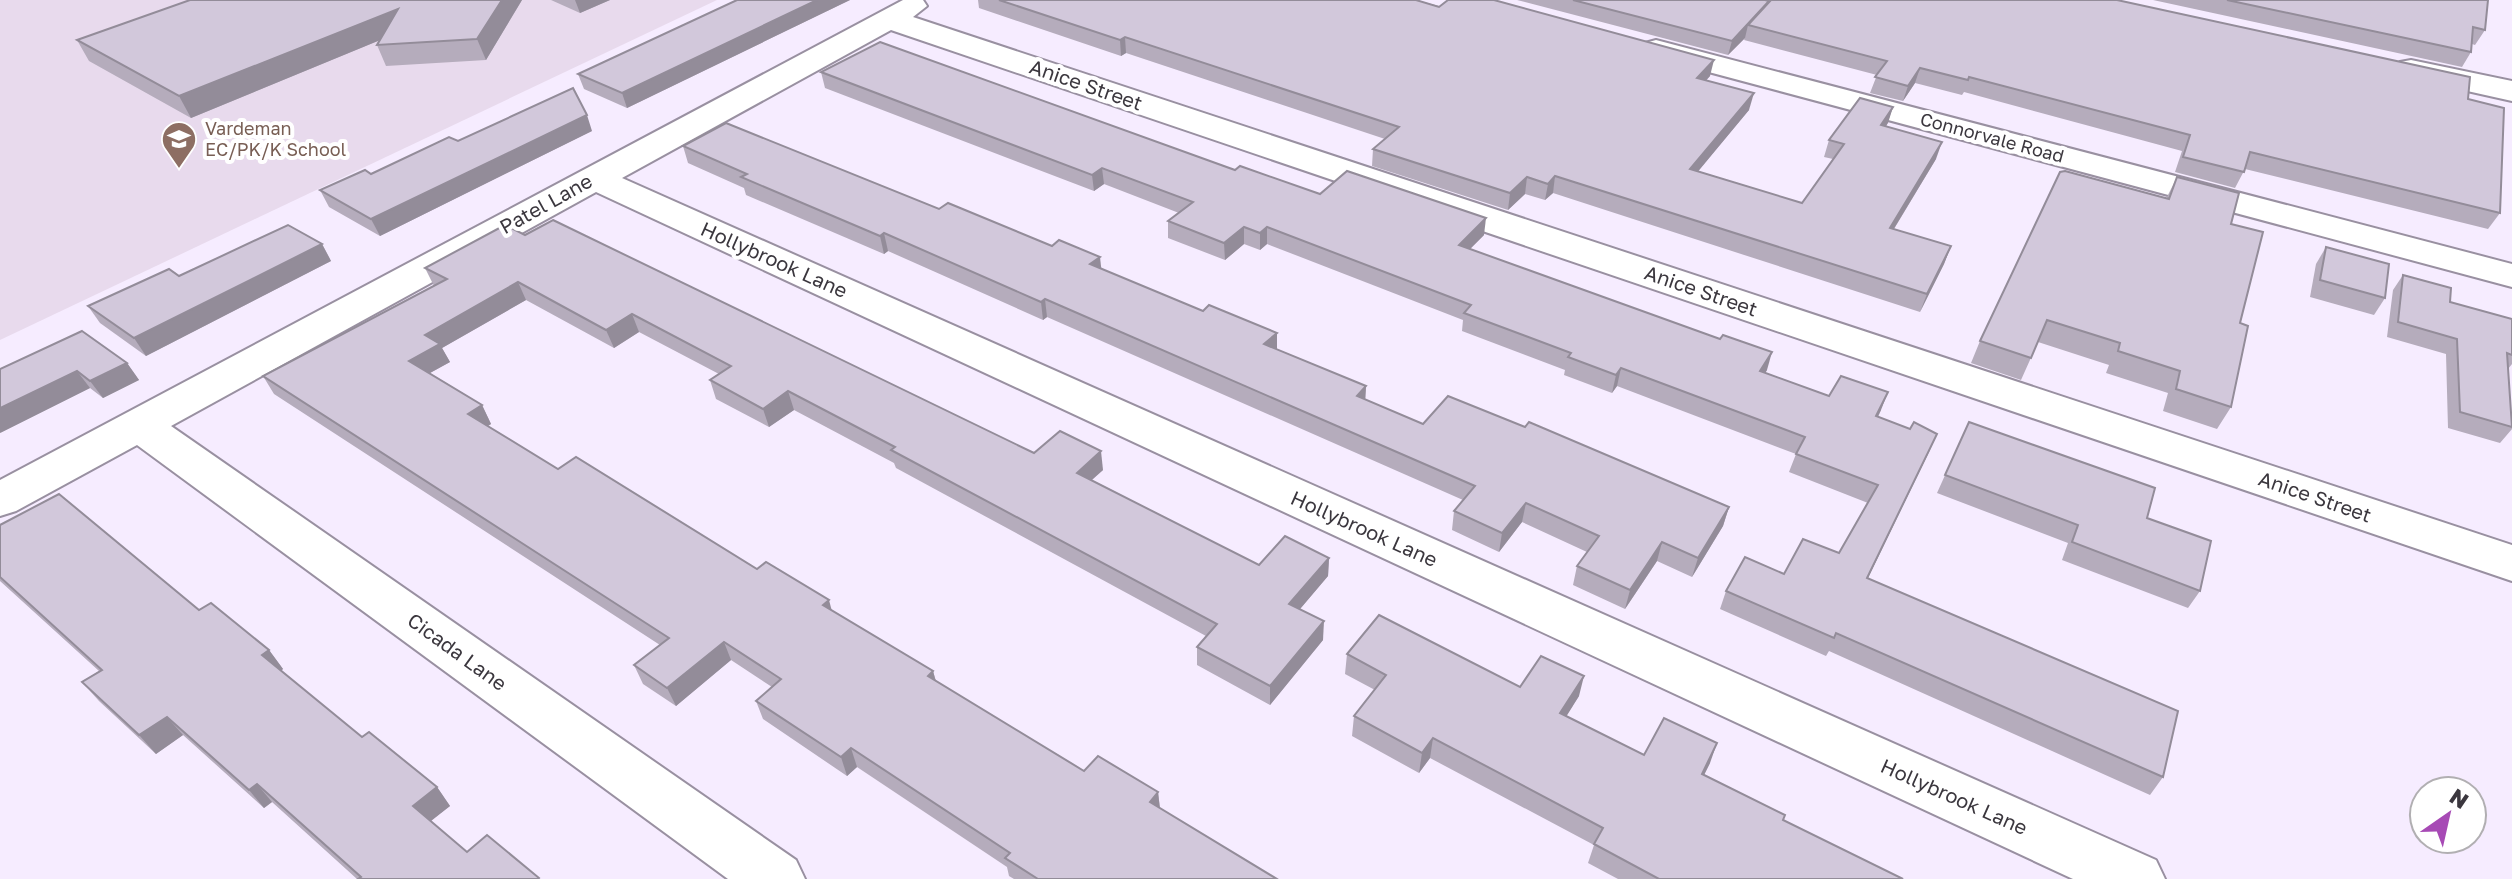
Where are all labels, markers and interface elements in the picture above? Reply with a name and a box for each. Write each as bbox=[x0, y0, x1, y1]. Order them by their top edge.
street label: Anice Street bbox=[1027, 54, 1146, 115]
street label: Connorvale Road bbox=[1918, 107, 2067, 167]
place label: Vardeman EC/PK/K School bbox=[205, 117, 347, 160]
school or university icon: Vardeman EC/PK/K School bbox=[160, 120, 198, 170]
street label: Patel Lane bbox=[495, 168, 596, 238]
street label: Hollybrook Lane bbox=[697, 216, 851, 302]
street label: Anice Street bbox=[1642, 260, 1761, 321]
street label: Anice Street bbox=[2256, 466, 2375, 527]
street label: Hollybrook Lane bbox=[1287, 485, 1441, 571]
street label: Cicada Lane bbox=[403, 607, 512, 695]
street label: Hollybrook Lane bbox=[1877, 753, 2031, 839]
north arrow bbox=[2408, 775, 2488, 855]
text: N bbox=[2445, 782, 2474, 814]

